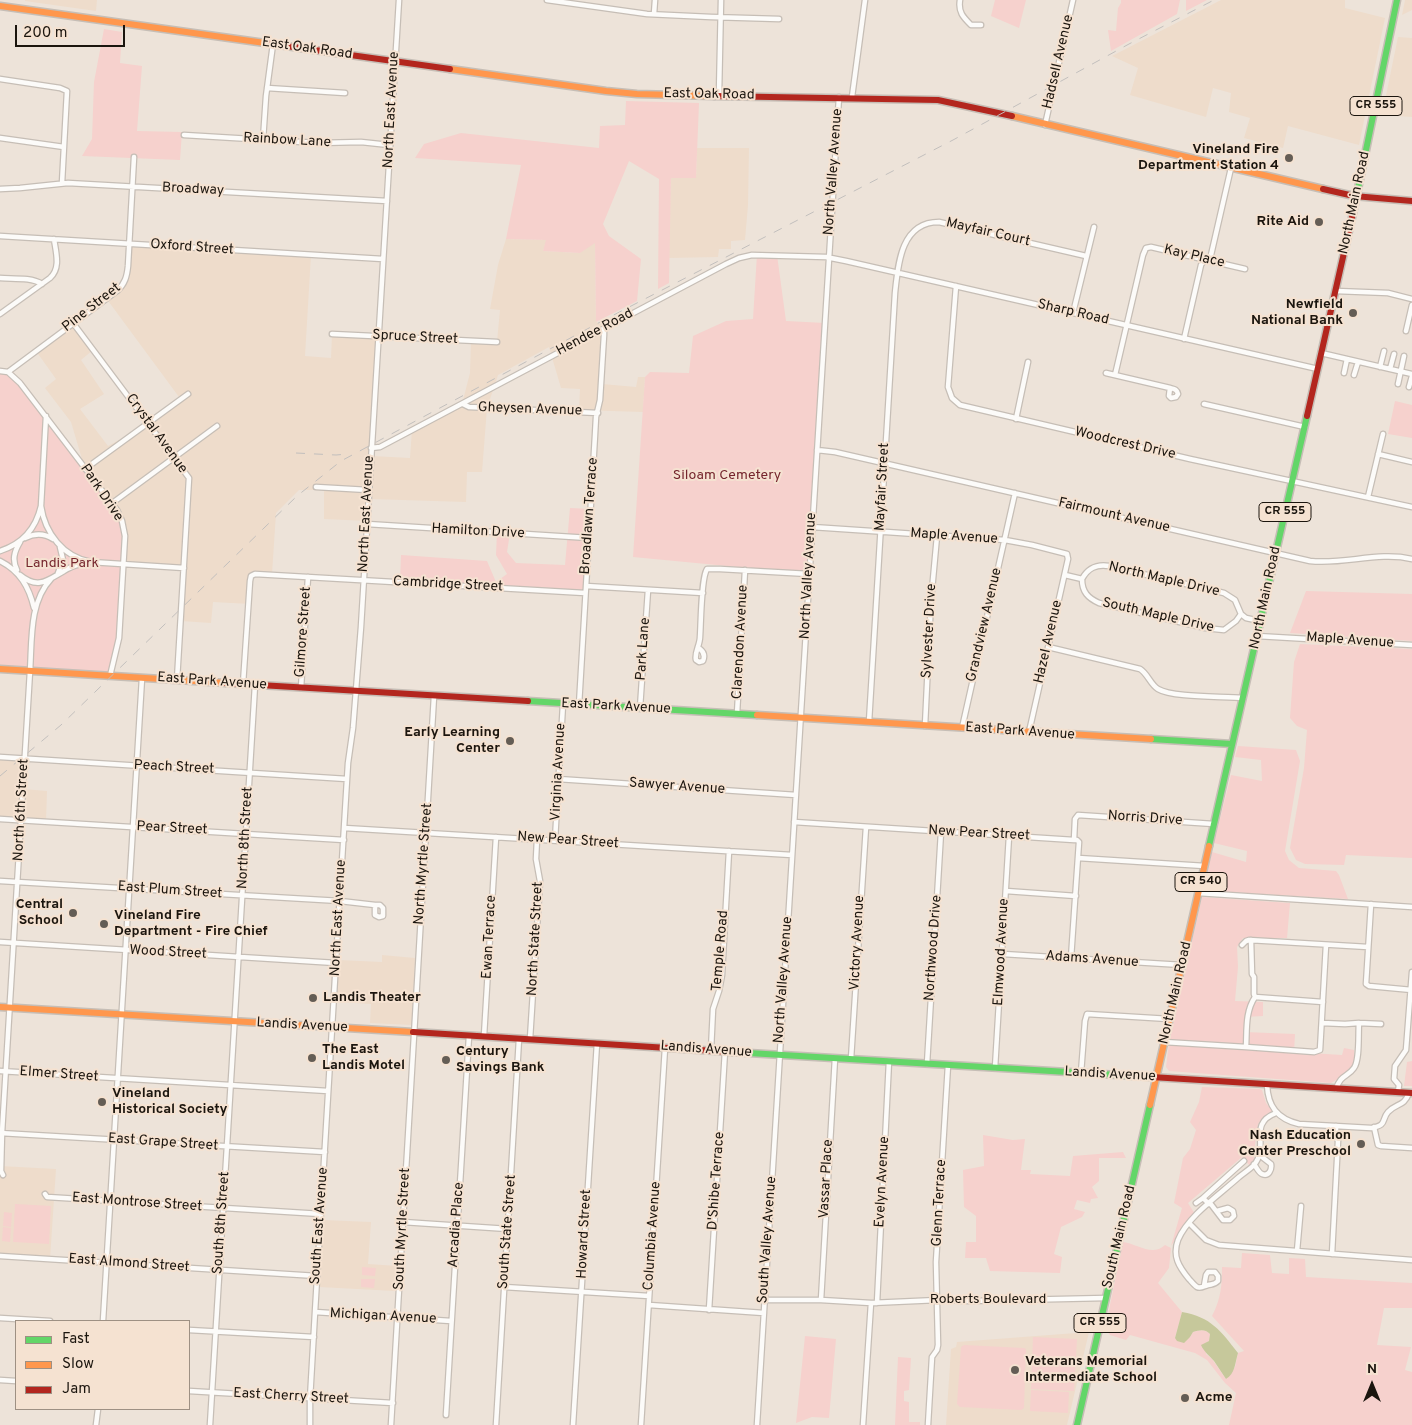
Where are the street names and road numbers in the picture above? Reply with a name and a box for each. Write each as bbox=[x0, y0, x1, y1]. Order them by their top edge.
street label: Hadsell Avenue bbox=[1040, 13, 1078, 111]
street label: East Oak Road bbox=[261, 34, 353, 64]
street label: North East Avenue bbox=[381, 51, 403, 169]
street label: East Oak Road bbox=[663, 86, 755, 104]
road number: CR 555 bbox=[1350, 96, 1402, 115]
street label: North Valley Avenue bbox=[821, 108, 847, 236]
street label: Rainbow Lane bbox=[243, 130, 331, 152]
street label: North Main Road bbox=[1336, 150, 1374, 256]
street label: Broadway bbox=[161, 180, 225, 200]
street label: Mayfair Court bbox=[944, 215, 1032, 251]
street label: Oxford Street bbox=[150, 237, 234, 259]
street label: Kay Place bbox=[1162, 242, 1226, 272]
street label: Pine Street bbox=[59, 280, 125, 336]
street label: Sharp Road bbox=[1036, 297, 1110, 329]
street label: Hendee Road bbox=[554, 306, 636, 360]
street label: Spruce Street bbox=[372, 327, 458, 349]
street label: Crystal Avenue bbox=[121, 391, 191, 477]
street label: Gheysen Avenue bbox=[478, 400, 582, 420]
street label: Woodcrest Drive bbox=[1073, 424, 1177, 464]
street label: Mayfair Street bbox=[872, 442, 894, 532]
street label: North East Avenue bbox=[356, 455, 378, 573]
street label: Broadlawn Terrace bbox=[578, 457, 602, 575]
street label: Park Drive bbox=[76, 461, 126, 525]
street label: Fairmount Avenue bbox=[1057, 495, 1171, 537]
road number: CR 555 bbox=[1259, 502, 1311, 522]
street label: North Valley Avenue bbox=[797, 512, 821, 640]
street label: Hamilton Drive bbox=[431, 521, 525, 543]
street label: Maple Avenue bbox=[910, 526, 998, 548]
street label: North Main Road bbox=[1247, 545, 1285, 651]
street label: North Maple Drive bbox=[1107, 559, 1221, 601]
street label: Grandview Avenue bbox=[964, 566, 1006, 684]
street label: Cambridge Street bbox=[393, 574, 503, 596]
street label: Sylvester Drive bbox=[919, 583, 941, 679]
street label: Clarendon Avenue bbox=[730, 584, 752, 700]
street label: Gilmore Street bbox=[292, 586, 316, 678]
street label: South Maple Drive bbox=[1101, 595, 1215, 637]
street label: Hazel Avenue bbox=[1031, 599, 1067, 685]
street label: Park Lane bbox=[633, 617, 655, 681]
street label: Maple Avenue bbox=[1306, 630, 1394, 652]
street label: East Park Avenue bbox=[157, 670, 267, 694]
street label: East Park Avenue bbox=[561, 696, 671, 718]
street label: East Park Avenue bbox=[965, 720, 1075, 744]
street label: Virginia Avenue bbox=[548, 723, 570, 821]
street label: North 6th Street bbox=[11, 758, 33, 862]
street label: Peach Street bbox=[133, 758, 215, 778]
street label: Sawyer Avenue bbox=[628, 775, 726, 799]
street label: North 8th Street bbox=[235, 786, 257, 890]
street label: North Myrtle Street bbox=[411, 803, 437, 925]
street label: Norris Drive bbox=[1107, 808, 1183, 830]
street label: Pear Street bbox=[136, 819, 208, 839]
street label: New Pear Street bbox=[928, 823, 1030, 845]
street label: New Pear Street bbox=[517, 829, 619, 853]
street label: North East Avenue bbox=[328, 859, 350, 977]
road number: CR 540 bbox=[1175, 872, 1227, 892]
street label: East Plum Street bbox=[117, 879, 223, 903]
street label: North State Street bbox=[525, 881, 547, 997]
street label: Northwood Drive bbox=[922, 894, 946, 1002]
street label: Ewan Terrace bbox=[479, 895, 501, 979]
street label: Victory Avenue bbox=[847, 895, 869, 991]
street label: Elmwood Avenue bbox=[991, 898, 1013, 1006]
street label: Temple Road bbox=[709, 910, 733, 992]
street label: North Valley Avenue bbox=[771, 916, 797, 1044]
street label: North Main Road bbox=[1156, 940, 1196, 1046]
street label: Wood Street bbox=[129, 943, 207, 963]
street label: Adams Avenue bbox=[1045, 948, 1139, 972]
street label: Landis Avenue bbox=[256, 1015, 348, 1037]
street label: Landis Avenue bbox=[660, 1038, 752, 1062]
street label: Elmer Street bbox=[19, 1064, 99, 1086]
street label: Landis Avenue bbox=[1064, 1064, 1156, 1086]
street label: East Grape Street bbox=[107, 1131, 219, 1155]
street label: D'Shibe Terrace bbox=[705, 1131, 729, 1231]
street label: Evelyn Avenue bbox=[872, 1136, 894, 1228]
street label: Vassar Place bbox=[817, 1139, 837, 1219]
street label: Glenn Terrace bbox=[929, 1159, 951, 1247]
street label: South East Avenue bbox=[308, 1167, 332, 1285]
street label: South Myrtle Street bbox=[391, 1167, 415, 1291]
street label: South 8th Street bbox=[210, 1171, 234, 1275]
street label: South State Street bbox=[496, 1174, 520, 1290]
street label: South Valley Avenue bbox=[755, 1176, 781, 1304]
street label: Columbia Avenue bbox=[641, 1181, 665, 1291]
street label: Arcadia Place bbox=[446, 1182, 468, 1268]
street label: South Main Road bbox=[1100, 1184, 1140, 1290]
street label: Howard Street bbox=[574, 1189, 596, 1279]
street label: East Montrose Street bbox=[71, 1190, 203, 1216]
street label: East Almond Street bbox=[68, 1251, 190, 1277]
street label: Roberts Boulevard bbox=[930, 1292, 1046, 1308]
street label: Michigan Avenue bbox=[329, 1306, 437, 1328]
road number: CR 555 bbox=[1074, 1314, 1126, 1332]
street label: East Cherry Street bbox=[233, 1386, 349, 1408]

